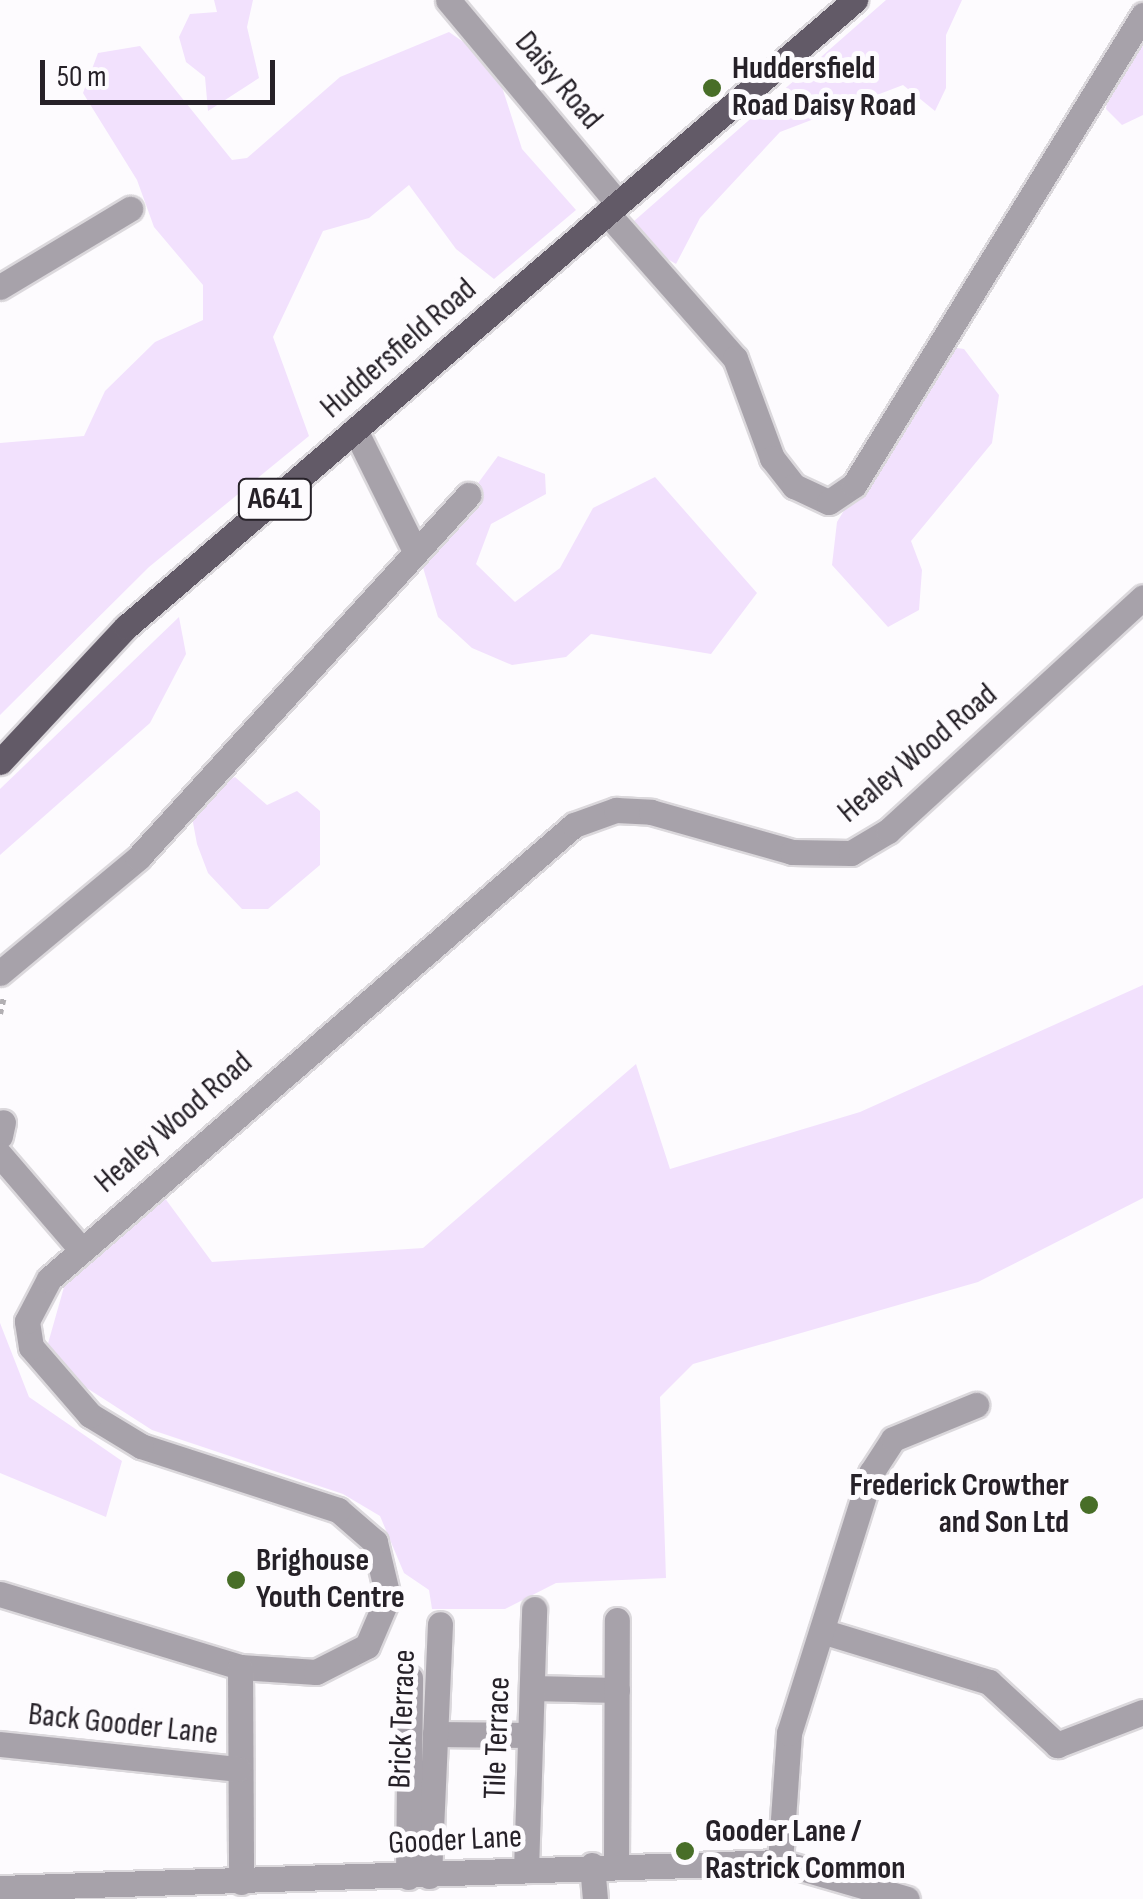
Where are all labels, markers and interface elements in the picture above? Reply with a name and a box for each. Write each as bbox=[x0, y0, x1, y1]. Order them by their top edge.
street label: Daisy Road bbox=[506, 24, 610, 138]
scale bar bbox=[45, 40, 280, 102]
place label: Huddersfield Road Daisy Road bbox=[732, 51, 916, 126]
text: 50 m bbox=[57, 59, 106, 95]
marker: Huddersfield Road Daisy Road bbox=[701, 77, 723, 99]
street label: Huddersfield Road bbox=[313, 271, 485, 427]
road number: A641 bbox=[238, 474, 312, 524]
street label: Healey Wood Road bbox=[831, 676, 1005, 832]
street label: Healey Wood Road bbox=[87, 1044, 261, 1202]
place label: Frederick Crowther and Son Ltd bbox=[849, 1468, 1069, 1543]
marker: Frederick Crowther and Son Ltd bbox=[1078, 1494, 1100, 1516]
place label: Brighouse Youth Centre bbox=[256, 1543, 405, 1618]
marker: Brighouse Youth Centre bbox=[225, 1569, 247, 1591]
street label: Brick Terrace bbox=[381, 1649, 425, 1789]
street label: Tile Terrace bbox=[477, 1676, 519, 1800]
street label: Back Gooder Lane bbox=[26, 1696, 220, 1754]
place label: Gooder Lane / Rastrick Common bbox=[705, 1814, 905, 1889]
street label: Gooder Lane bbox=[387, 1818, 523, 1864]
marker: Gooder Lane / Rastrick Common bbox=[674, 1840, 696, 1862]

